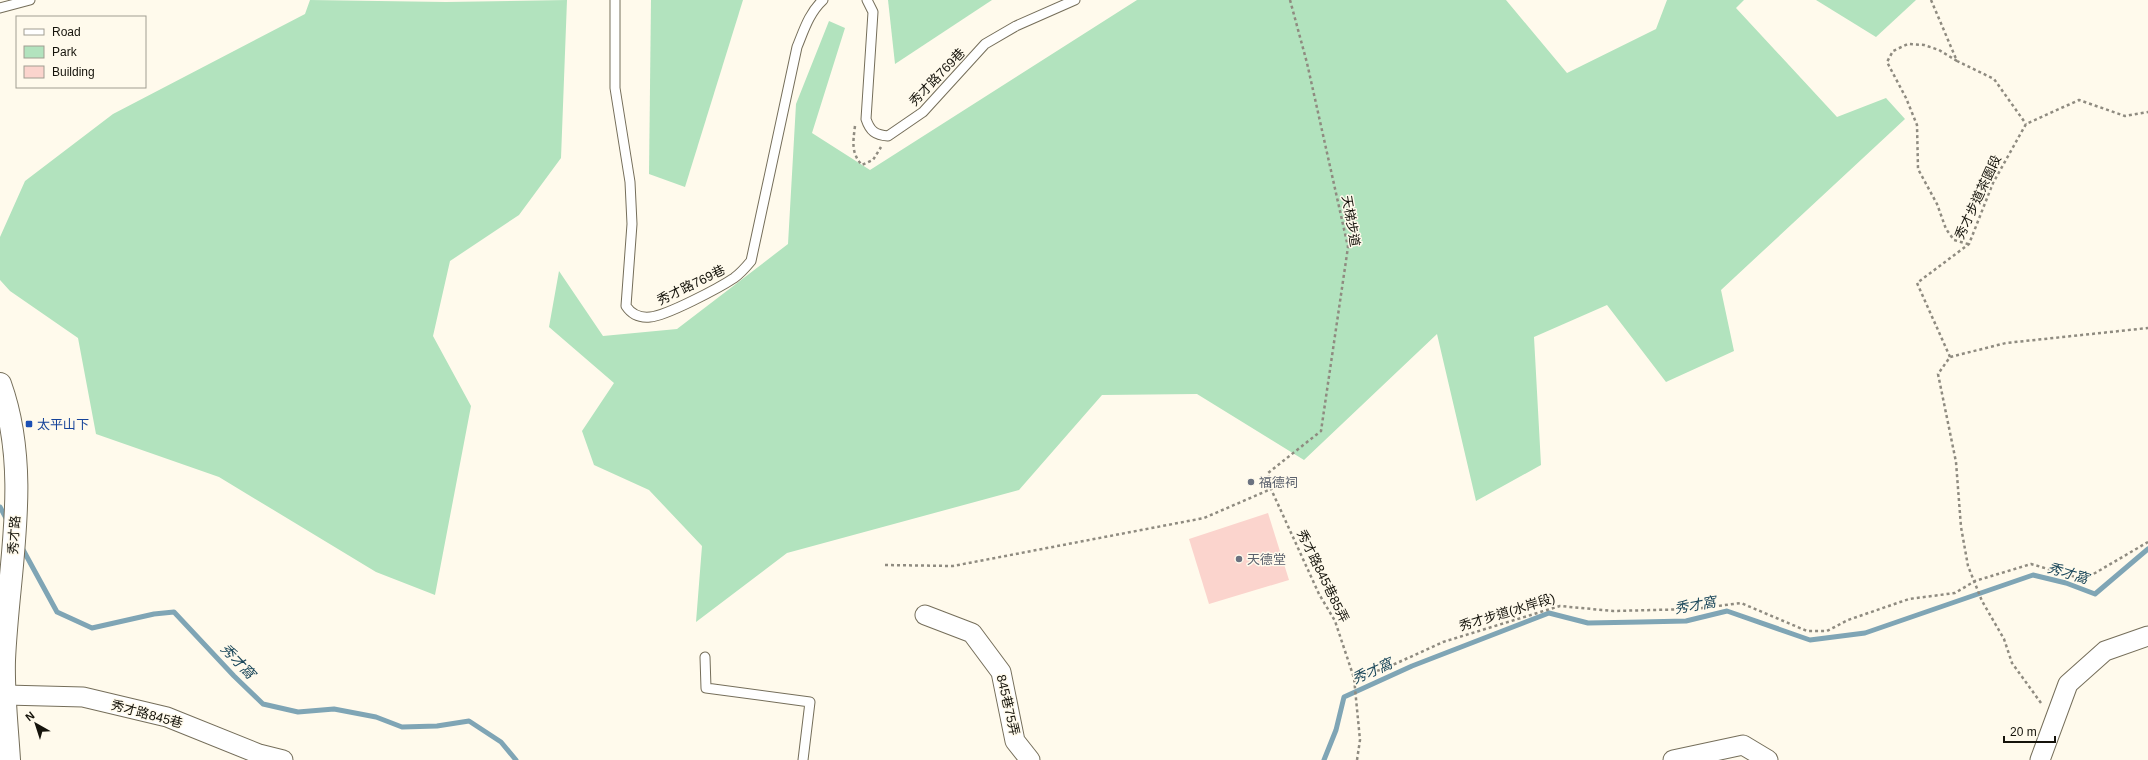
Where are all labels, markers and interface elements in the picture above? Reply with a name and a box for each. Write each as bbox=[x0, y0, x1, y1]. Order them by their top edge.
legend bbox=[16, 16, 146, 88]
text: Road bbox=[52, 25, 81, 39]
text: Park bbox=[52, 45, 78, 59]
street label: 秀才路769巷 bbox=[906, 45, 968, 109]
text: Building bbox=[52, 65, 95, 79]
street label: 秀才步道茶園段 bbox=[1952, 153, 2004, 241]
street label: 天梯步道 bbox=[1339, 194, 1363, 248]
street label: 秀才路769巷 bbox=[655, 262, 727, 308]
place label: 太平山下 bbox=[37, 417, 89, 432]
marker: 太平山下 bbox=[24, 419, 34, 429]
place label: 福德祠 bbox=[1259, 475, 1298, 490]
marker: 福德祠 bbox=[1246, 477, 1256, 487]
street label: 秀才路 bbox=[5, 515, 23, 555]
street label: 秀才路845巷85弄 bbox=[1294, 527, 1352, 625]
place label: 天德堂 bbox=[1247, 552, 1286, 567]
marker: 天德堂 bbox=[1234, 554, 1244, 564]
water label: 秀才窩 bbox=[2046, 559, 2092, 587]
street label: 秀才步道(水岸段) bbox=[1457, 590, 1557, 634]
water label: 秀才窩 bbox=[1673, 593, 1719, 617]
water label: 秀才窩 bbox=[218, 640, 260, 683]
water label: 秀才窩 bbox=[1350, 654, 1396, 687]
street label: 845巷75弄 bbox=[994, 673, 1022, 737]
street label: 秀才路845巷 bbox=[109, 697, 185, 731]
north arrow bbox=[16, 704, 56, 744]
text: N bbox=[23, 709, 37, 723]
scale bar bbox=[2004, 718, 2055, 744]
text: 20 m bbox=[2010, 725, 2037, 739]

